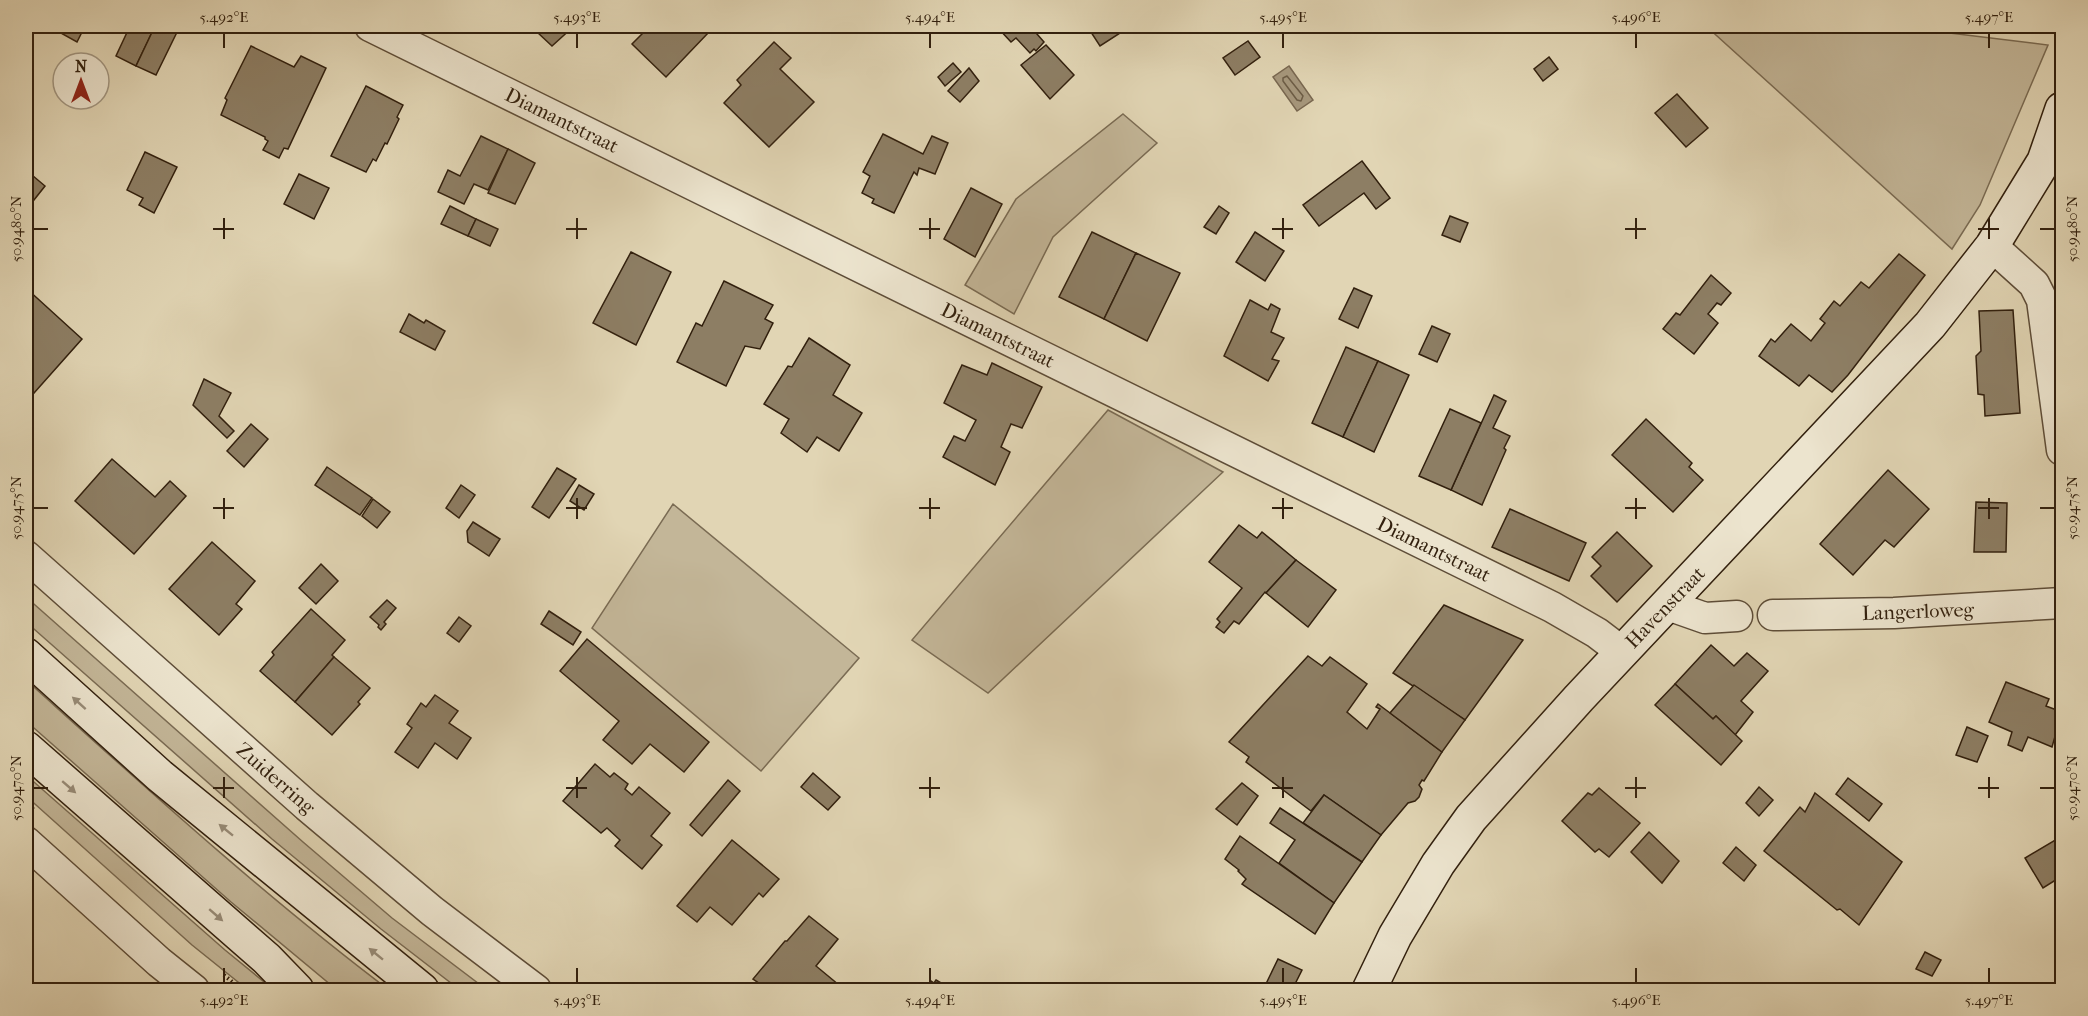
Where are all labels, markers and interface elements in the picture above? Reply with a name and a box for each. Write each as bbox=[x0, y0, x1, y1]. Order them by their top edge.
text: 5.492°E bbox=[200, 8, 248, 26]
text: 5.493°E bbox=[553, 8, 601, 26]
text: 5.494°E bbox=[905, 8, 955, 26]
text: 5.495°E bbox=[1259, 8, 1307, 26]
text: 5.496°E bbox=[1611, 8, 1661, 26]
text: 5.497°E bbox=[1965, 8, 2013, 26]
north arrow bbox=[51, 51, 111, 111]
text: N bbox=[75, 57, 88, 76]
street label: Diamantstraat bbox=[501, 83, 622, 158]
text: 50.9480°N bbox=[7, 195, 25, 262]
text: 50.9480°N bbox=[2063, 195, 2081, 262]
street label: Diamantstraat bbox=[937, 298, 1058, 373]
text: 50.9475°N bbox=[7, 475, 25, 540]
text: 50.9475°N bbox=[2063, 475, 2081, 540]
street label: Diamantstraat bbox=[1373, 512, 1494, 587]
street label: Havenstraat bbox=[1621, 562, 1710, 653]
street label: Langerloweg bbox=[1862, 598, 1975, 625]
one-way arrow bbox=[71, 696, 86, 710]
street label: Zuiderring bbox=[232, 738, 320, 819]
text: 50.9470°N bbox=[7, 754, 25, 821]
text: 50.9470°N bbox=[2063, 754, 2081, 821]
one-way arrow bbox=[61, 780, 76, 793]
one-way arrow bbox=[218, 824, 234, 837]
one-way arrow bbox=[208, 908, 223, 921]
one-way arrow bbox=[369, 949, 384, 961]
text: 5.492°E bbox=[200, 991, 248, 1009]
text: 5.493°E bbox=[553, 991, 601, 1009]
text: 5.494°E bbox=[905, 991, 955, 1009]
text: 5.495°E bbox=[1259, 991, 1307, 1009]
text: 5.496°E bbox=[1611, 991, 1661, 1009]
text: 5.497°E bbox=[1965, 991, 2013, 1009]

